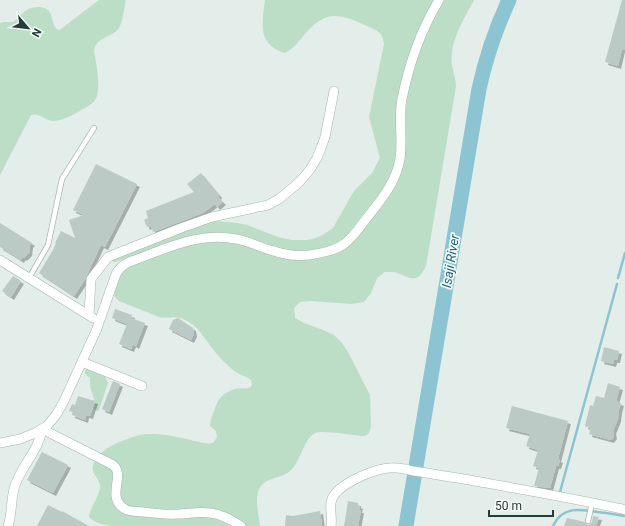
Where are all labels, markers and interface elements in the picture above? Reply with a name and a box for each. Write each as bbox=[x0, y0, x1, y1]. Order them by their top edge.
north arrow bbox=[8, 8, 48, 48]
text: N bbox=[29, 26, 44, 39]
water label: Isaji River bbox=[439, 233, 462, 289]
scale bar bbox=[489, 492, 553, 518]
text: 50 m bbox=[495, 499, 522, 513]

